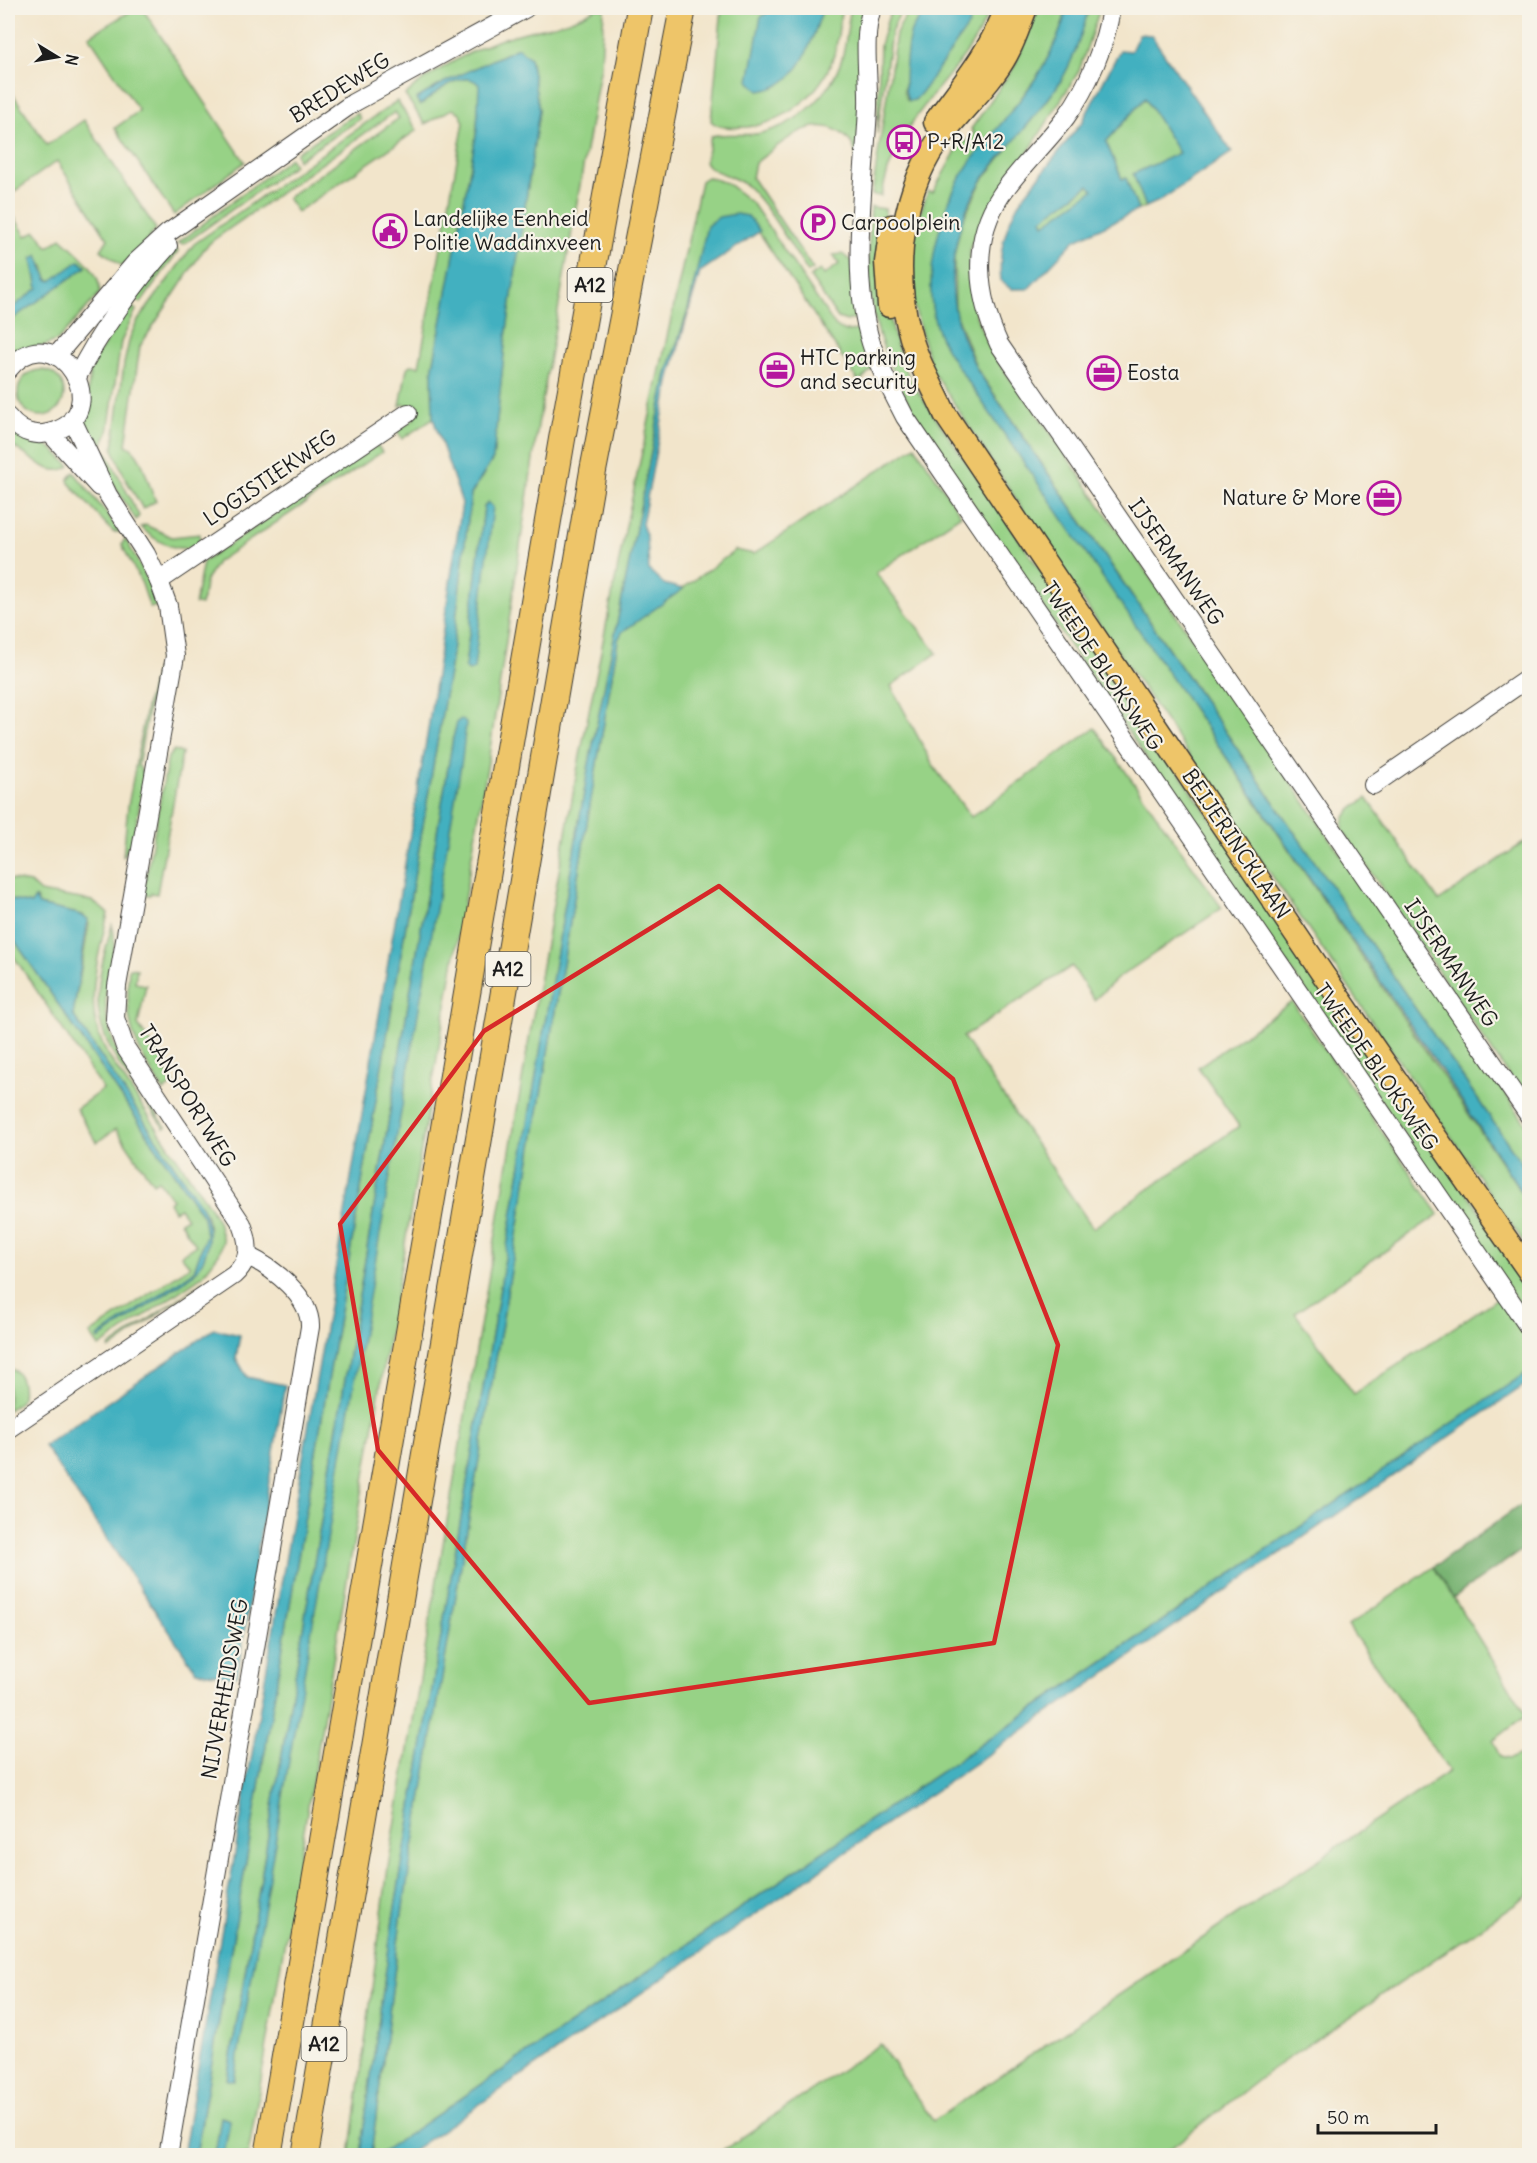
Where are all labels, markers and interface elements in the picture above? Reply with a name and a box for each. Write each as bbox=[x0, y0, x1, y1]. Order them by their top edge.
north arrow bbox=[27, 27, 87, 87]
street label: BREDEWEG bbox=[285, 46, 395, 129]
text: N bbox=[61, 53, 83, 67]
bus stop icon: P+R/A12 bbox=[886, 124, 922, 160]
place label: P+R/A12 bbox=[927, 128, 1004, 155]
place label: Landelijke Eenheid Politie Waddinxveen bbox=[413, 205, 602, 256]
parking icon: Carpoolplein bbox=[800, 205, 836, 241]
place label: Carpoolplein bbox=[841, 209, 960, 236]
public building icon: Landelijke Eenheid Politie Waddinxveen bbox=[372, 213, 408, 249]
road number: A12 bbox=[568, 268, 612, 302]
place label: HTC parking and security bbox=[800, 344, 918, 395]
office icon: HTC parking and security bbox=[759, 352, 795, 388]
office icon: Eosta bbox=[1086, 355, 1122, 391]
place label: Eosta bbox=[1127, 359, 1179, 386]
street label: LOGISTIEKWEG bbox=[198, 423, 341, 532]
office icon: Nature & More bbox=[1366, 480, 1402, 516]
place label: Nature & More bbox=[1222, 484, 1361, 511]
street label: IJSERMANWEG bbox=[1123, 493, 1230, 630]
street label: TWEEDE BLOKSWEG bbox=[1036, 576, 1169, 756]
street label: BEIJERINCKLAAN bbox=[1176, 764, 1297, 924]
street label: IJSERMANWEG bbox=[1399, 893, 1504, 1032]
road number: A12 bbox=[486, 952, 530, 986]
street label: TWEEDE BLOKSWEG bbox=[1308, 978, 1444, 1156]
street label: TRANSPORTWEG bbox=[133, 1019, 242, 1172]
street label: NIJVERHEIDSWEG bbox=[195, 1596, 254, 1781]
road number: A12 bbox=[302, 2027, 346, 2061]
scale bar bbox=[1318, 2097, 1436, 2135]
text: 50 m bbox=[1327, 2106, 1369, 2129]

